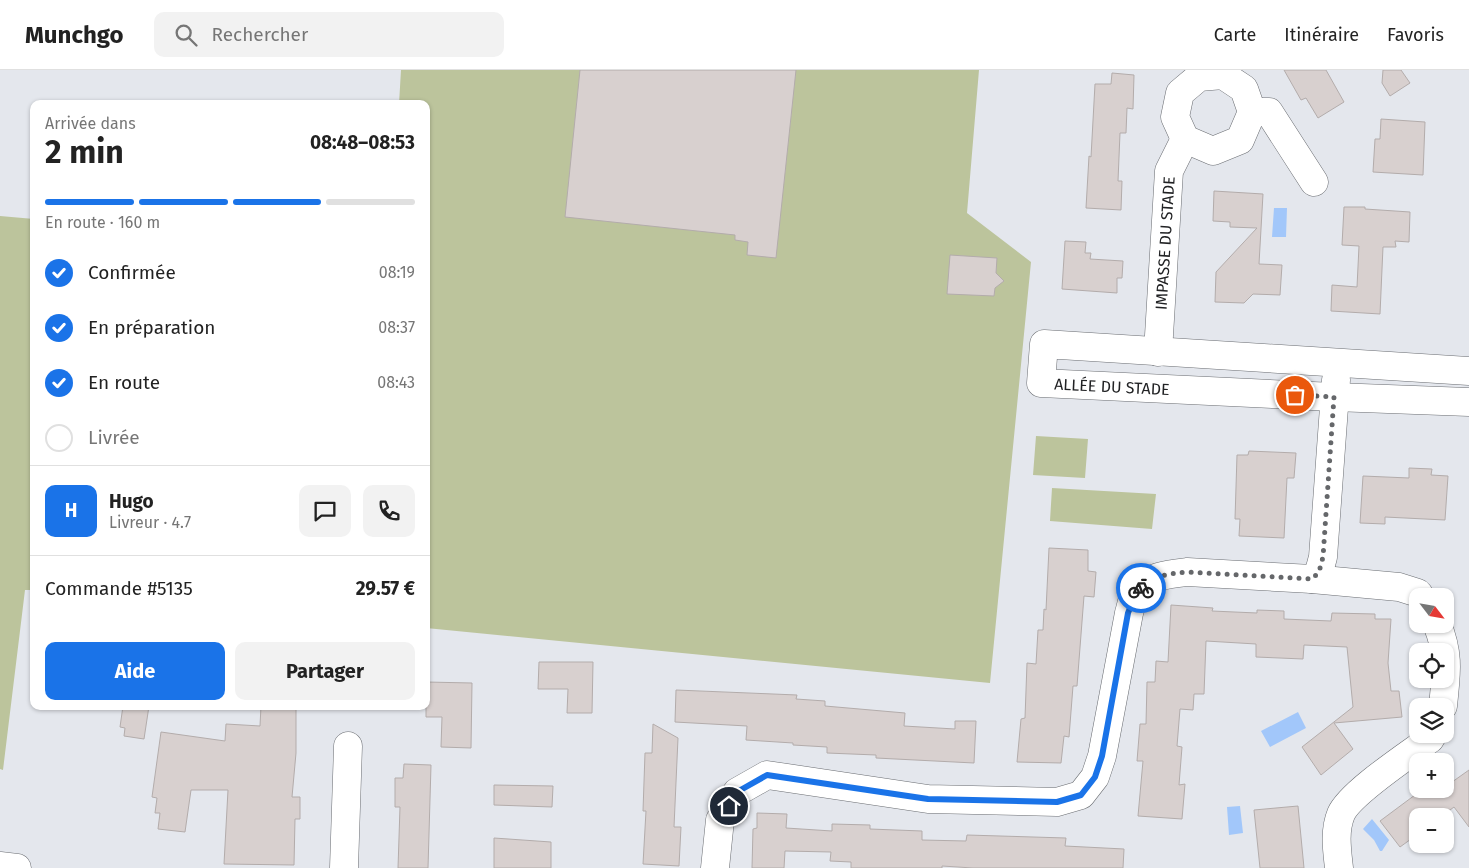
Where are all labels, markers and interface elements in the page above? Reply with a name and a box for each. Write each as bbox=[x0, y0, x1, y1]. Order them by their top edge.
search box bbox=[154, 12, 504, 57]
text: Munchgo bbox=[25, 21, 124, 49]
icon: search bbox=[172, 21, 200, 49]
text: Rechercher bbox=[212, 23, 308, 46]
text: Carte bbox=[1214, 24, 1256, 46]
text: Itinéraire bbox=[1284, 24, 1359, 46]
text: Favoris bbox=[1387, 24, 1444, 46]
text: Arrivée dans bbox=[45, 114, 136, 133]
text: 08:48–08:53 bbox=[310, 131, 415, 154]
text: 2 min bbox=[45, 133, 124, 171]
street label: IMPASSE DU STADE bbox=[1152, 176, 1179, 311]
text: En route · 160 m bbox=[45, 213, 160, 232]
icon: check bbox=[45, 259, 73, 287]
text: Confirmée bbox=[88, 261, 176, 284]
text: 08:19 bbox=[379, 263, 415, 282]
icon: check bbox=[45, 314, 73, 342]
text: En préparation bbox=[88, 316, 215, 339]
text: 08:37 bbox=[378, 318, 415, 337]
icon: check bbox=[45, 369, 73, 397]
text: En route bbox=[88, 371, 160, 394]
text: 08:43 bbox=[377, 373, 415, 392]
pin bbox=[1274, 374, 1316, 416]
street label: ALLÉE DU STADE bbox=[1054, 375, 1170, 399]
icon: bag bbox=[1281, 381, 1309, 409]
text: Livrée bbox=[88, 426, 140, 449]
button: chat bbox=[299, 485, 351, 537]
button: phone bbox=[363, 485, 415, 537]
text: Hugo bbox=[109, 490, 154, 513]
text: H bbox=[65, 499, 77, 522]
text: Livreur · 4.7 bbox=[109, 513, 191, 532]
courier bbox=[1116, 563, 1166, 613]
icon: bike bbox=[1127, 574, 1155, 602]
text: Commande #5135 bbox=[45, 577, 193, 600]
text: 29.57 € bbox=[356, 577, 415, 600]
north arrow bbox=[1409, 588, 1454, 632]
map controls bbox=[1409, 588, 1454, 853]
button: Aide bbox=[45, 642, 225, 700]
button: Partager bbox=[235, 642, 415, 700]
button: locate bbox=[1409, 643, 1454, 688]
button: layers bbox=[1409, 698, 1454, 743]
button: + bbox=[1409, 753, 1454, 798]
pin bbox=[708, 785, 750, 827]
icon: home bbox=[715, 792, 743, 820]
button: − bbox=[1409, 808, 1454, 853]

